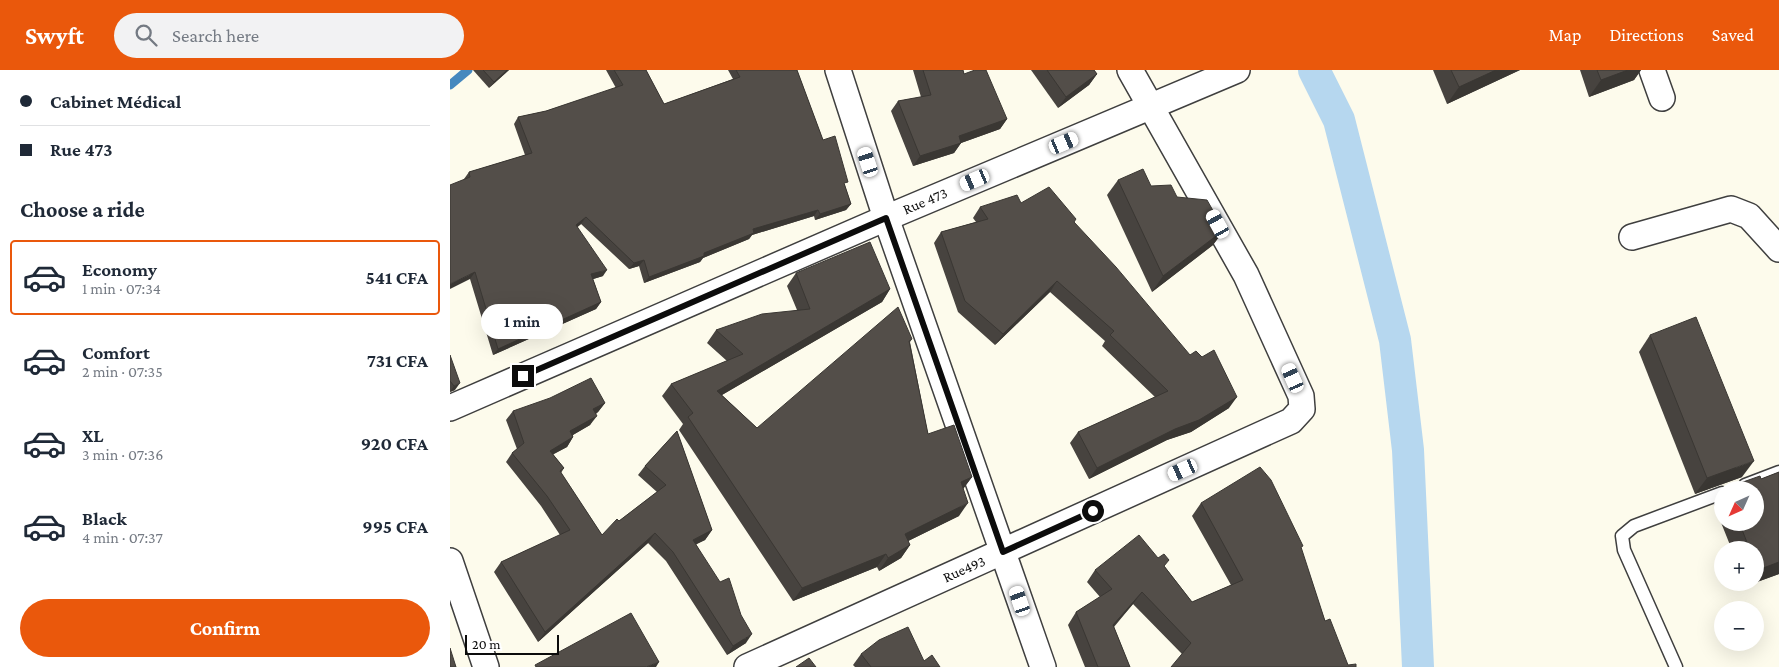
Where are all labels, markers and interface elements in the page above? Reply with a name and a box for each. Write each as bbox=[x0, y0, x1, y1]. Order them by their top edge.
search box bbox=[114, 13, 464, 58]
icon: search bbox=[132, 21, 160, 49]
text: Swyft bbox=[25, 22, 84, 49]
text: Search here bbox=[172, 25, 259, 46]
text: Map bbox=[1549, 25, 1581, 45]
text: Directions bbox=[1609, 25, 1684, 45]
text: Saved bbox=[1712, 25, 1754, 45]
text: Cabinet Médical bbox=[50, 91, 181, 112]
car bbox=[1047, 130, 1080, 156]
text: Rue 473 bbox=[50, 139, 113, 160]
car bbox=[856, 145, 879, 179]
car bbox=[958, 167, 991, 193]
street label: Rue 473 bbox=[900, 185, 950, 217]
text: Choose a ride bbox=[20, 197, 145, 222]
car bbox=[1204, 207, 1231, 241]
icon: car bbox=[22, 255, 67, 300]
text: Economy bbox=[82, 259, 157, 280]
text: 541 CFA bbox=[365, 267, 428, 288]
text: 1 min · 07:34 bbox=[82, 280, 161, 297]
callout: 1 min bbox=[482, 304, 564, 338]
text: 1 min bbox=[504, 313, 540, 330]
icon: car bbox=[22, 338, 67, 383]
text: Comfort bbox=[82, 342, 150, 363]
text: 731 CFA bbox=[367, 350, 428, 371]
car bbox=[1280, 361, 1305, 395]
text: 2 min · 07:35 bbox=[82, 363, 163, 380]
route end bbox=[512, 365, 534, 387]
icon: car bbox=[22, 421, 67, 466]
text: XL bbox=[82, 425, 104, 446]
text: 920 CFA bbox=[361, 433, 428, 454]
text: 3 min · 07:36 bbox=[82, 446, 163, 463]
car bbox=[1166, 457, 1199, 483]
north arrow bbox=[1714, 481, 1764, 531]
map controls bbox=[1714, 481, 1764, 651]
route start bbox=[1082, 500, 1104, 522]
icon: car bbox=[22, 504, 67, 549]
text: Black bbox=[82, 508, 127, 529]
text: 995 CFA bbox=[362, 516, 428, 537]
text: 4 min · 07:37 bbox=[82, 529, 163, 546]
button: + bbox=[1714, 541, 1764, 591]
street label: Rue493 bbox=[940, 553, 988, 585]
car bbox=[1008, 584, 1031, 618]
button: Confirm bbox=[20, 599, 430, 657]
button: − bbox=[1714, 601, 1764, 651]
scale bar bbox=[465, 632, 559, 655]
text: 20 m bbox=[472, 636, 500, 652]

